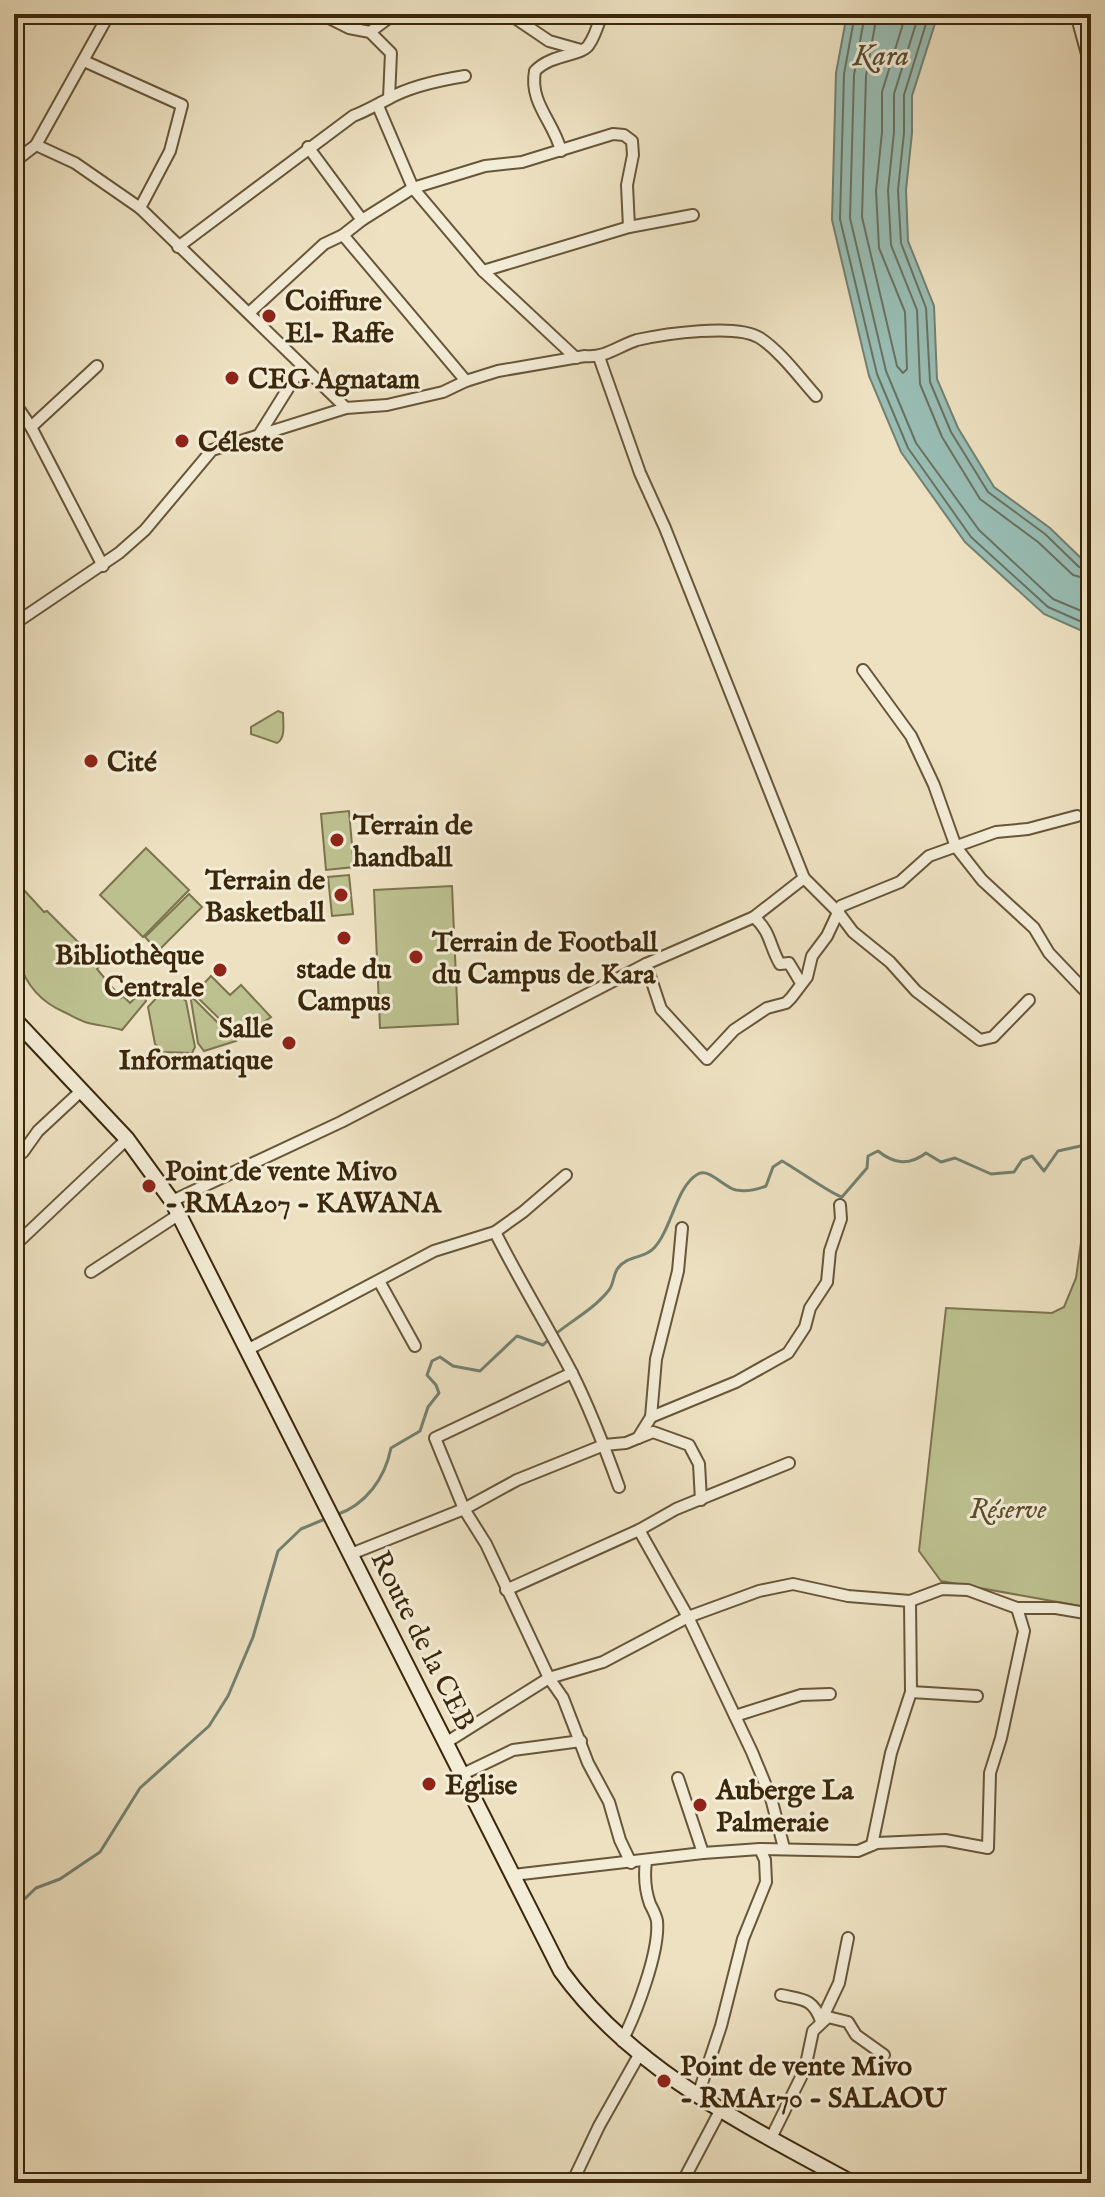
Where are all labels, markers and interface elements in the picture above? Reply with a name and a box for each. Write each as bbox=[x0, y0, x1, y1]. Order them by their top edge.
water label: Kara bbox=[852, 38, 909, 76]
place label: Coiffure El- Raffe bbox=[285, 285, 394, 352]
marker: Coiffure El- Raffe bbox=[260, 307, 278, 325]
place label: CEG Agnatam bbox=[248, 363, 421, 398]
marker: CEG Agnatam bbox=[223, 369, 241, 387]
place label: Céleste bbox=[198, 426, 284, 461]
marker: Céleste bbox=[173, 432, 191, 450]
place label: Cité bbox=[107, 746, 157, 781]
marker: Cité bbox=[82, 752, 100, 770]
place label: Terrain de handball bbox=[352, 809, 473, 876]
marker: Terrain de handball bbox=[328, 831, 346, 849]
place label: Terrain de Basketball bbox=[204, 864, 326, 931]
marker: Terrain de Basketball bbox=[332, 886, 350, 904]
place label: Terrain de Football du Campus de Kara bbox=[431, 926, 659, 993]
marker: stade du Campus bbox=[335, 929, 353, 947]
place label: Bibliothèque Centrale bbox=[55, 939, 204, 1006]
marker: Terrain de Football du Campus de Kara bbox=[407, 948, 425, 966]
place label: stade du Campus bbox=[297, 953, 392, 1020]
marker: Bibliothèque Centrale bbox=[211, 961, 229, 979]
place label: Salle Informatique bbox=[119, 1012, 273, 1079]
marker: Salle Informatique bbox=[280, 1034, 298, 1052]
place label: Point de vente Mivo - RMA207 - KAWANA bbox=[165, 1155, 442, 1222]
marker: Point de vente Mivo - RMA207 - KAWANA bbox=[140, 1177, 158, 1195]
park label: Réserve bbox=[970, 1493, 1047, 1528]
street label: Route de la CEB bbox=[361, 1545, 482, 1737]
place label: Eglise bbox=[445, 1769, 518, 1804]
place label: Auberge La Palmeraie bbox=[715, 1774, 855, 1841]
marker: Eglise bbox=[420, 1775, 438, 1793]
marker: Auberge La Palmeraie bbox=[691, 1796, 709, 1814]
place label: Point de vente Mivo - RMA170 - SALAOU bbox=[680, 2050, 948, 2117]
marker: Point de vente Mivo - RMA170 - SALAOU bbox=[655, 2072, 673, 2090]

